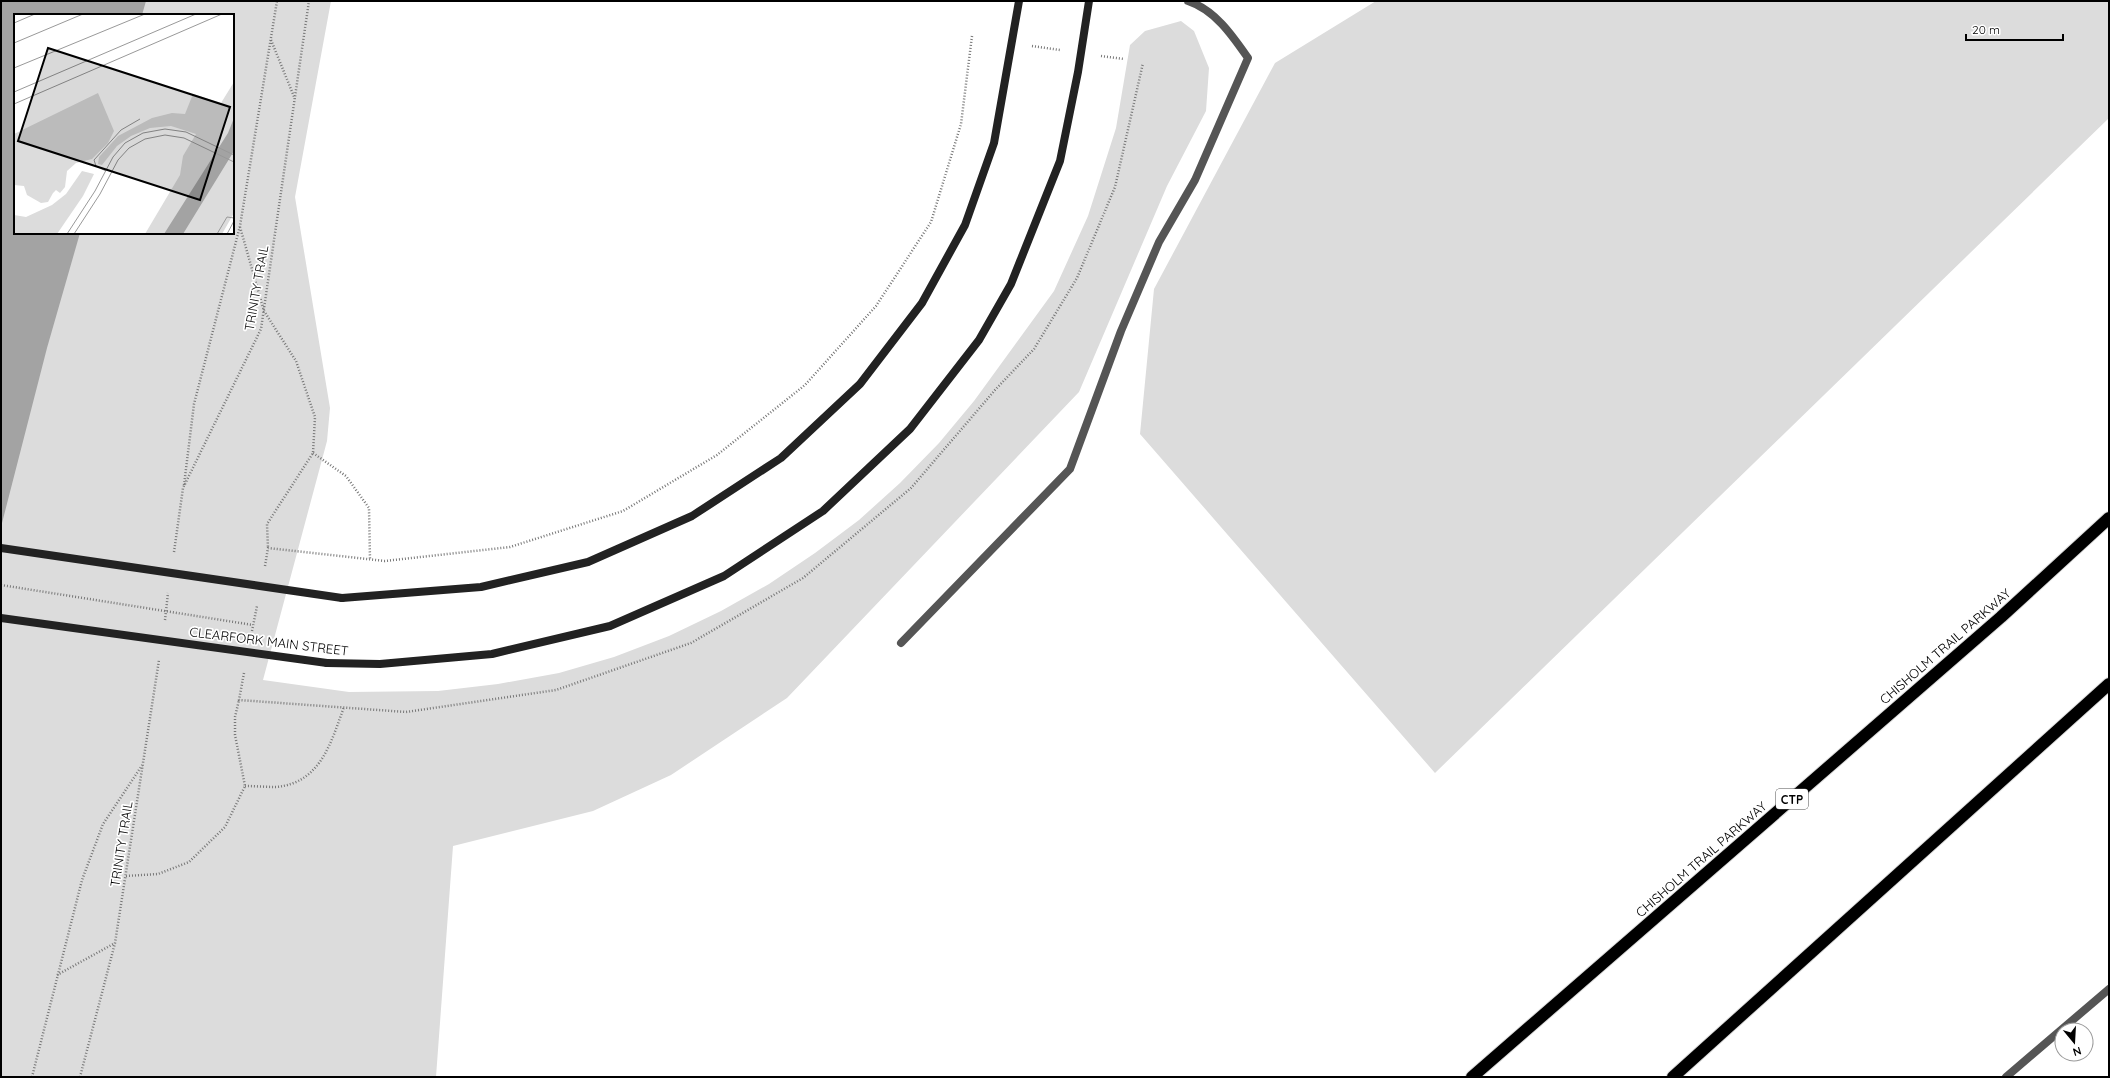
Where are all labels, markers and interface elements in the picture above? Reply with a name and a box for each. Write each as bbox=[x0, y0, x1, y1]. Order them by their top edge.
inset map bbox=[14, 14, 234, 234]
scale bar bbox=[1966, 16, 2063, 42]
text: 20 m bbox=[1972, 22, 2000, 37]
street label: TRINITY TRAIL bbox=[241, 244, 271, 332]
street label: CHISHOLM TRAIL PARKWAY bbox=[1876, 584, 2014, 707]
street label: CLEARFORK MAIN STREET bbox=[189, 623, 350, 659]
road number: CTP bbox=[1776, 789, 1808, 809]
street label: CHISHOLM TRAIL PARKWAY bbox=[1632, 797, 1770, 920]
street label: TRINITY TRAIL bbox=[106, 800, 136, 888]
north arrow bbox=[2054, 1022, 2094, 1062]
text: N bbox=[2071, 1044, 2083, 1059]

